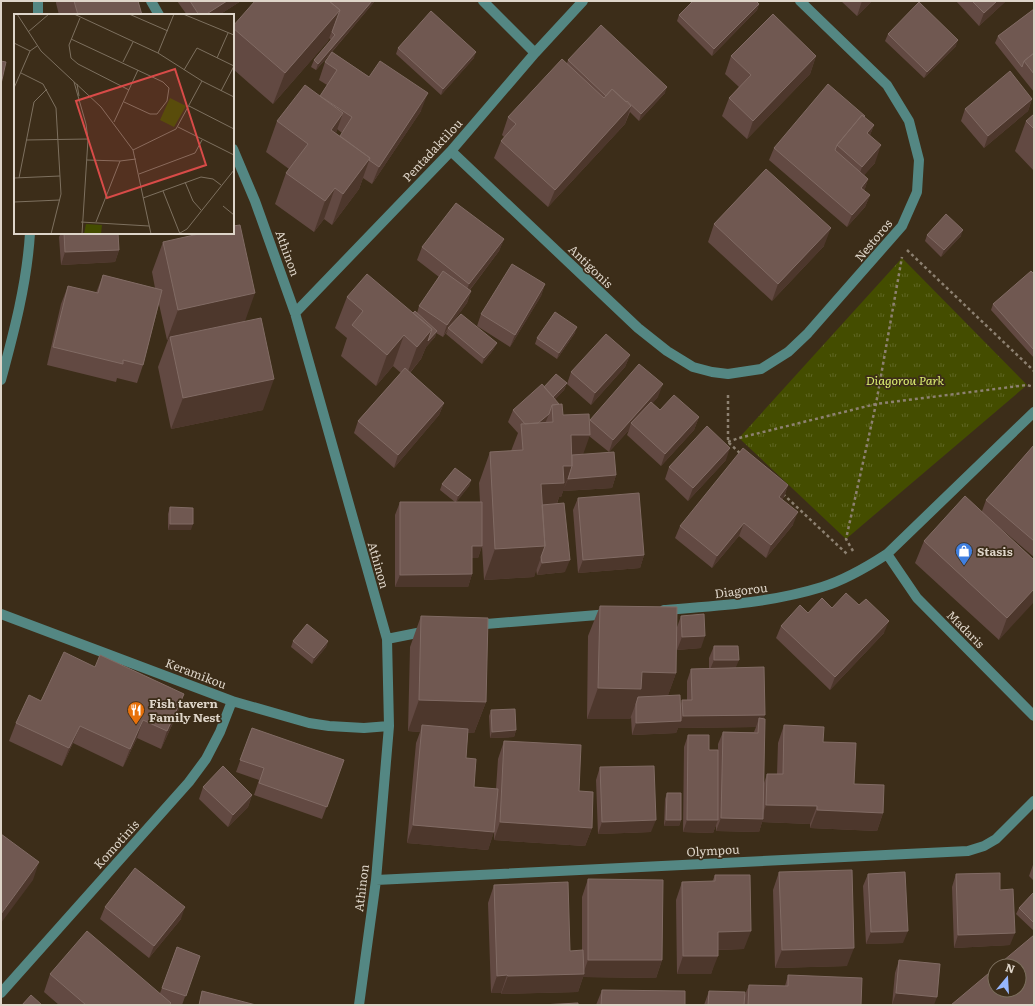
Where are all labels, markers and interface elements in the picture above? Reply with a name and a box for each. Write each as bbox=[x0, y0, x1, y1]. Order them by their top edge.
inset map bbox=[14, 14, 234, 234]
street label: Pentadaktilou bbox=[398, 114, 466, 186]
street label: Nestoros bbox=[850, 215, 896, 265]
street label: Athinon bbox=[271, 227, 305, 279]
street label: Antigonis bbox=[565, 240, 618, 292]
park label: Diagorou Park bbox=[866, 371, 945, 389]
street label: Athinon bbox=[364, 540, 394, 591]
shop icon: Stasis bbox=[954, 541, 974, 566]
place label: Stasis bbox=[977, 542, 1013, 560]
street label: Diagorou bbox=[714, 578, 769, 602]
street label: Madaris bbox=[943, 606, 989, 652]
street label: Keramikou bbox=[163, 653, 230, 693]
place label: Fish tavern Family Nest bbox=[149, 694, 221, 726]
restaurant icon: Fish tavern Family Nest bbox=[126, 700, 146, 725]
street label: Komotinis bbox=[89, 815, 143, 872]
street label: Olympou bbox=[686, 840, 740, 860]
street label: Athinon bbox=[349, 863, 373, 913]
north arrow bbox=[987, 958, 1027, 998]
text: N bbox=[1004, 959, 1017, 977]

